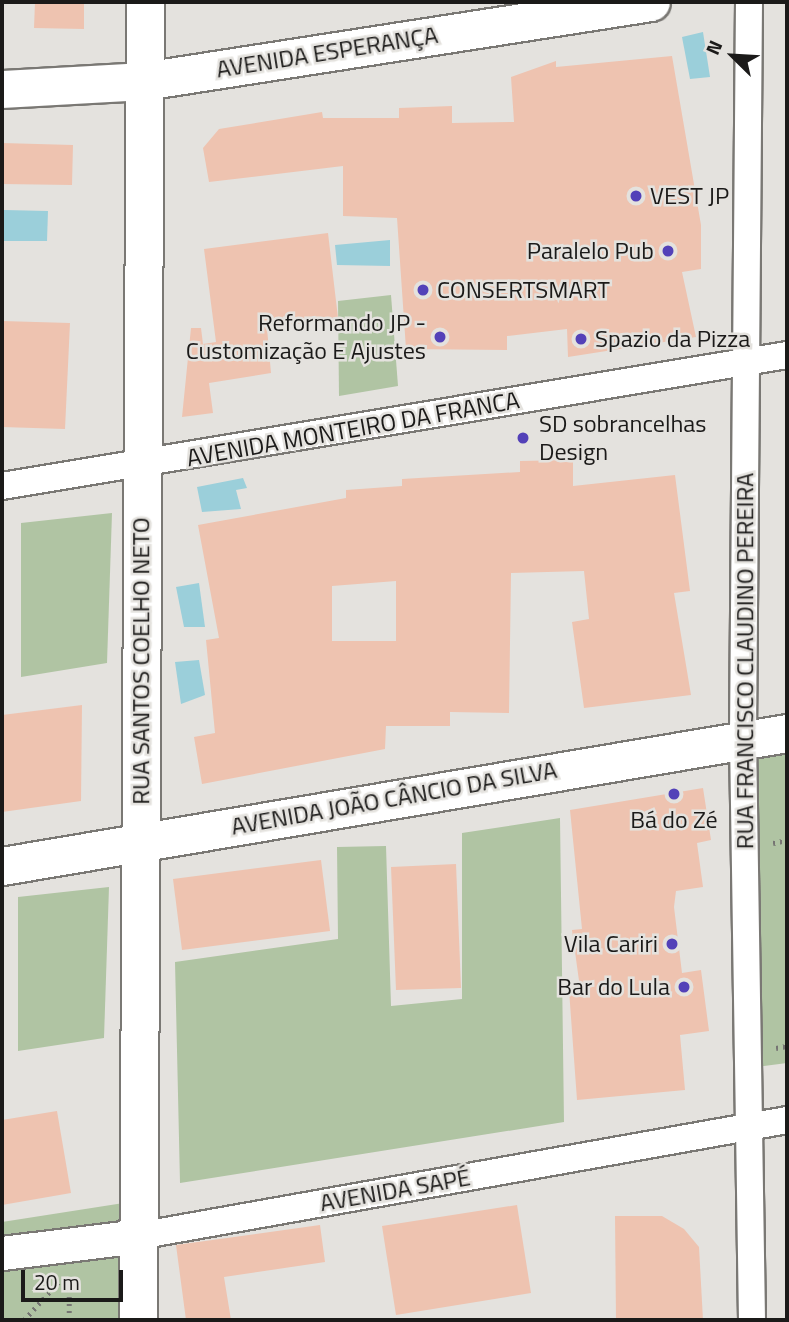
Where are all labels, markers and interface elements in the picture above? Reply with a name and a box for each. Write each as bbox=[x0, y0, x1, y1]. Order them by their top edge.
street label: AVENIDA ESPERANÇA bbox=[214, 20, 440, 84]
north arrow bbox=[698, 21, 768, 91]
text: N bbox=[697, 35, 729, 59]
place label: VEST JP bbox=[650, 182, 729, 210]
marker: VEST JP bbox=[628, 188, 644, 204]
place label: Paralelo Pub bbox=[527, 237, 654, 265]
marker: Paralelo Pub bbox=[660, 243, 676, 259]
place label: CONSERTSMART bbox=[437, 276, 610, 304]
marker: CONSERTSMART bbox=[415, 282, 431, 298]
place label: Reformando JP - Customização E Ajustes bbox=[186, 309, 426, 365]
place label: Spazio da Pizza bbox=[595, 325, 750, 353]
marker: Reformando JP - Customização E Ajustes bbox=[432, 329, 448, 345]
marker: Spazio da Pizza bbox=[573, 331, 589, 347]
street label: AVENIDA MONTEIRO DA FRANCA bbox=[184, 386, 522, 472]
place label: SD sobrancelhas Design bbox=[539, 410, 706, 466]
marker: SD sobrancelhas Design bbox=[513, 428, 533, 448]
street label: RUA FRANCISCO CLAUDINO PEREIRA bbox=[731, 473, 759, 849]
street label: RUA SANTOS COELHO NETO bbox=[127, 517, 155, 805]
street label: AVENIDA JOÃO CÂNCIO DA SILVA bbox=[229, 755, 559, 841]
marker: Bá do Zé bbox=[666, 786, 682, 802]
place label: Bá do Zé bbox=[630, 806, 718, 834]
place label: Vila Cariri bbox=[564, 930, 658, 958]
marker: Vila Cariri bbox=[664, 936, 680, 952]
place label: Bar do Lula bbox=[557, 973, 670, 1001]
marker: Bar do Lula bbox=[676, 979, 692, 995]
street label: AVENIDA SAPÉ bbox=[318, 1163, 472, 1217]
scale bar bbox=[24, 1256, 126, 1300]
text: 20 m bbox=[34, 1266, 80, 1298]

